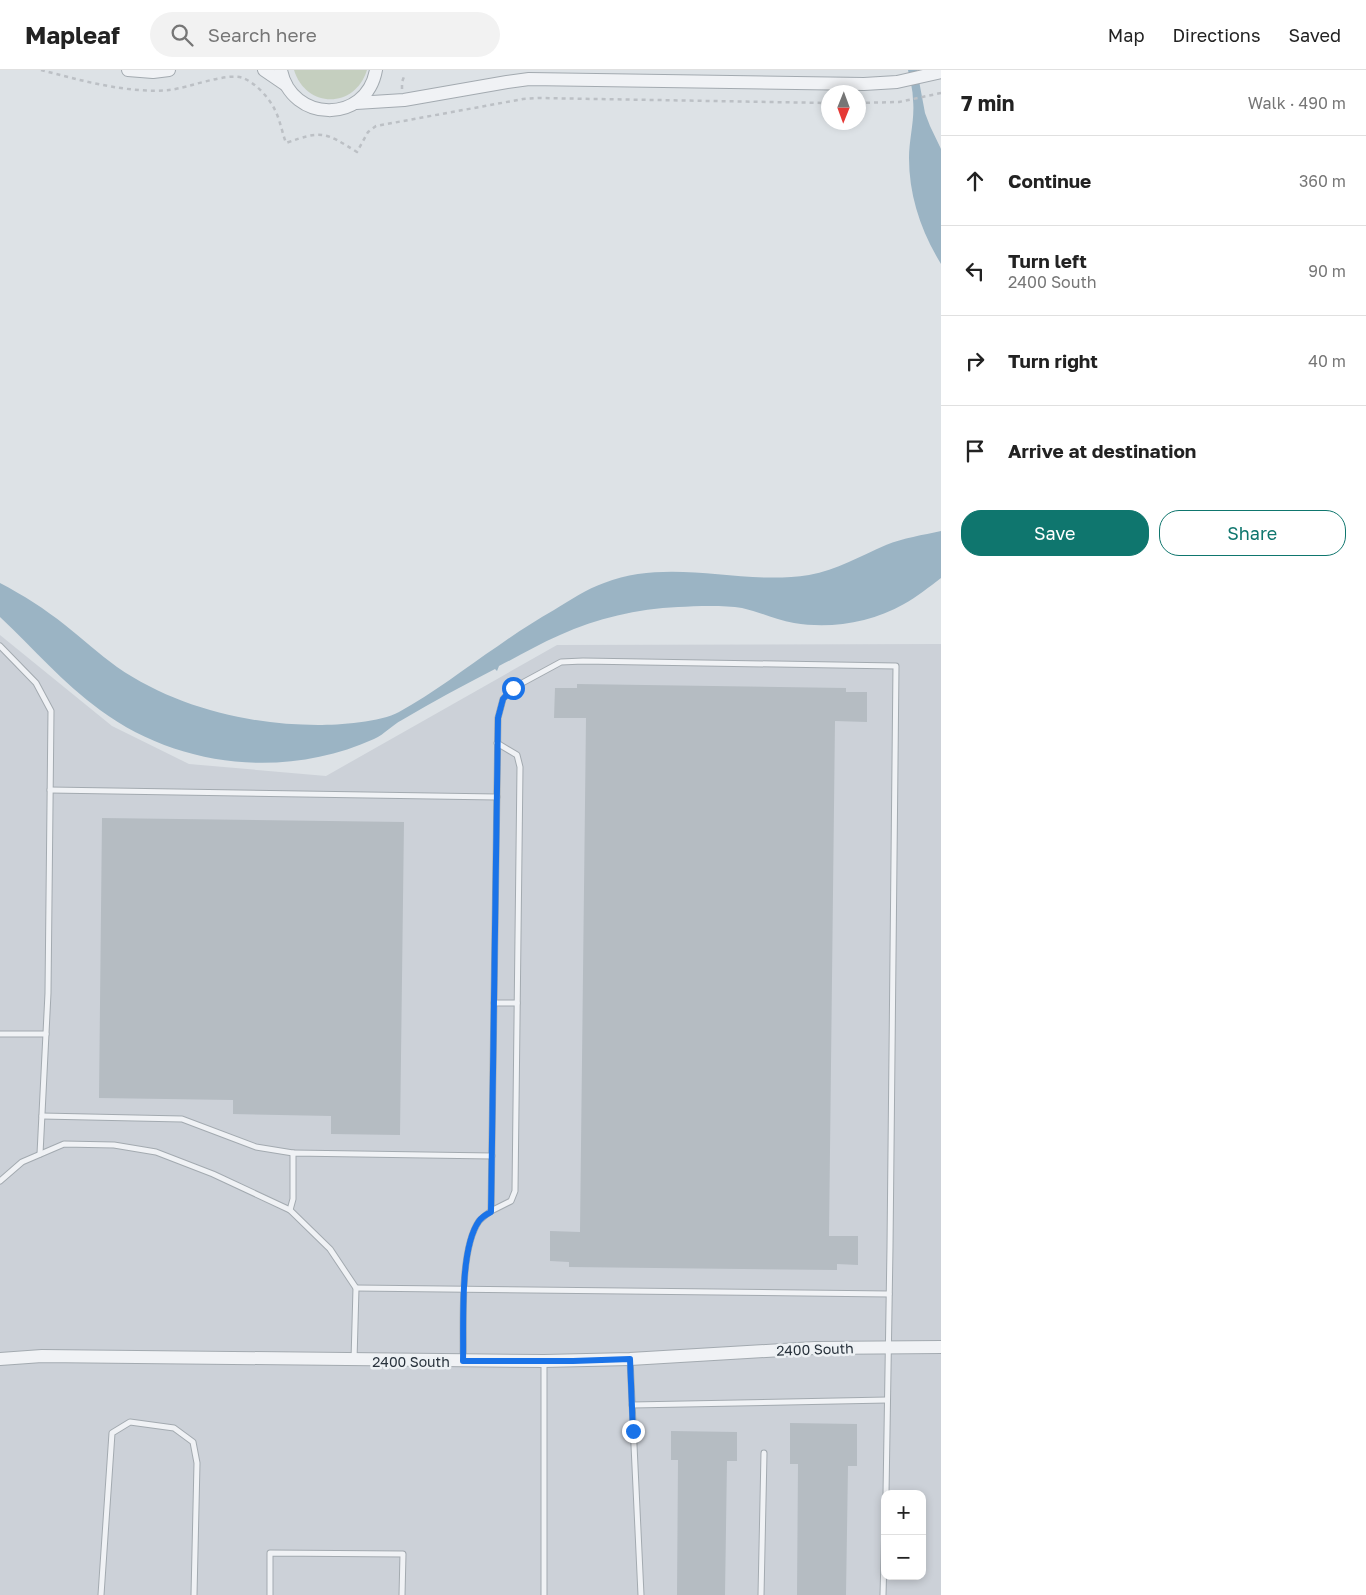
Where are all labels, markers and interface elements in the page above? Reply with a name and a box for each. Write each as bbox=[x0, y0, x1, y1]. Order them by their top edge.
search box bbox=[150, 12, 500, 57]
text: Mapleaf bbox=[25, 20, 120, 49]
icon: search bbox=[168, 21, 196, 49]
text: Search here bbox=[208, 23, 317, 46]
text: Map bbox=[1108, 24, 1144, 46]
text: Directions bbox=[1172, 24, 1260, 46]
text: Saved bbox=[1288, 24, 1341, 46]
north arrow bbox=[821, 85, 866, 130]
text: 7 min bbox=[961, 90, 1015, 116]
text: Walk · 490 m bbox=[1248, 93, 1346, 113]
icon: ahead bbox=[961, 167, 989, 195]
text: Continue bbox=[1008, 169, 1091, 192]
text: 360 m bbox=[1299, 171, 1346, 191]
text: Turn left bbox=[1008, 249, 1087, 272]
icon: left bbox=[961, 257, 989, 285]
text: 90 m bbox=[1308, 261, 1346, 281]
text: 2400 South bbox=[1008, 272, 1097, 292]
icon: right bbox=[961, 347, 989, 375]
text: Turn right bbox=[1008, 349, 1098, 372]
text: 40 m bbox=[1308, 351, 1346, 371]
icon: arrive bbox=[961, 437, 989, 465]
text: Arrive at destination bbox=[1008, 439, 1196, 462]
button: Save bbox=[961, 510, 1149, 556]
button: Share bbox=[1159, 510, 1346, 556]
route start bbox=[502, 677, 525, 700]
street label: 2400 South bbox=[776, 1339, 854, 1359]
street label: 2400 South bbox=[372, 1353, 450, 1370]
route end bbox=[622, 1420, 645, 1443]
map controls bbox=[881, 1490, 926, 1580]
button: + bbox=[881, 1490, 926, 1535]
button: − bbox=[881, 1535, 926, 1580]

